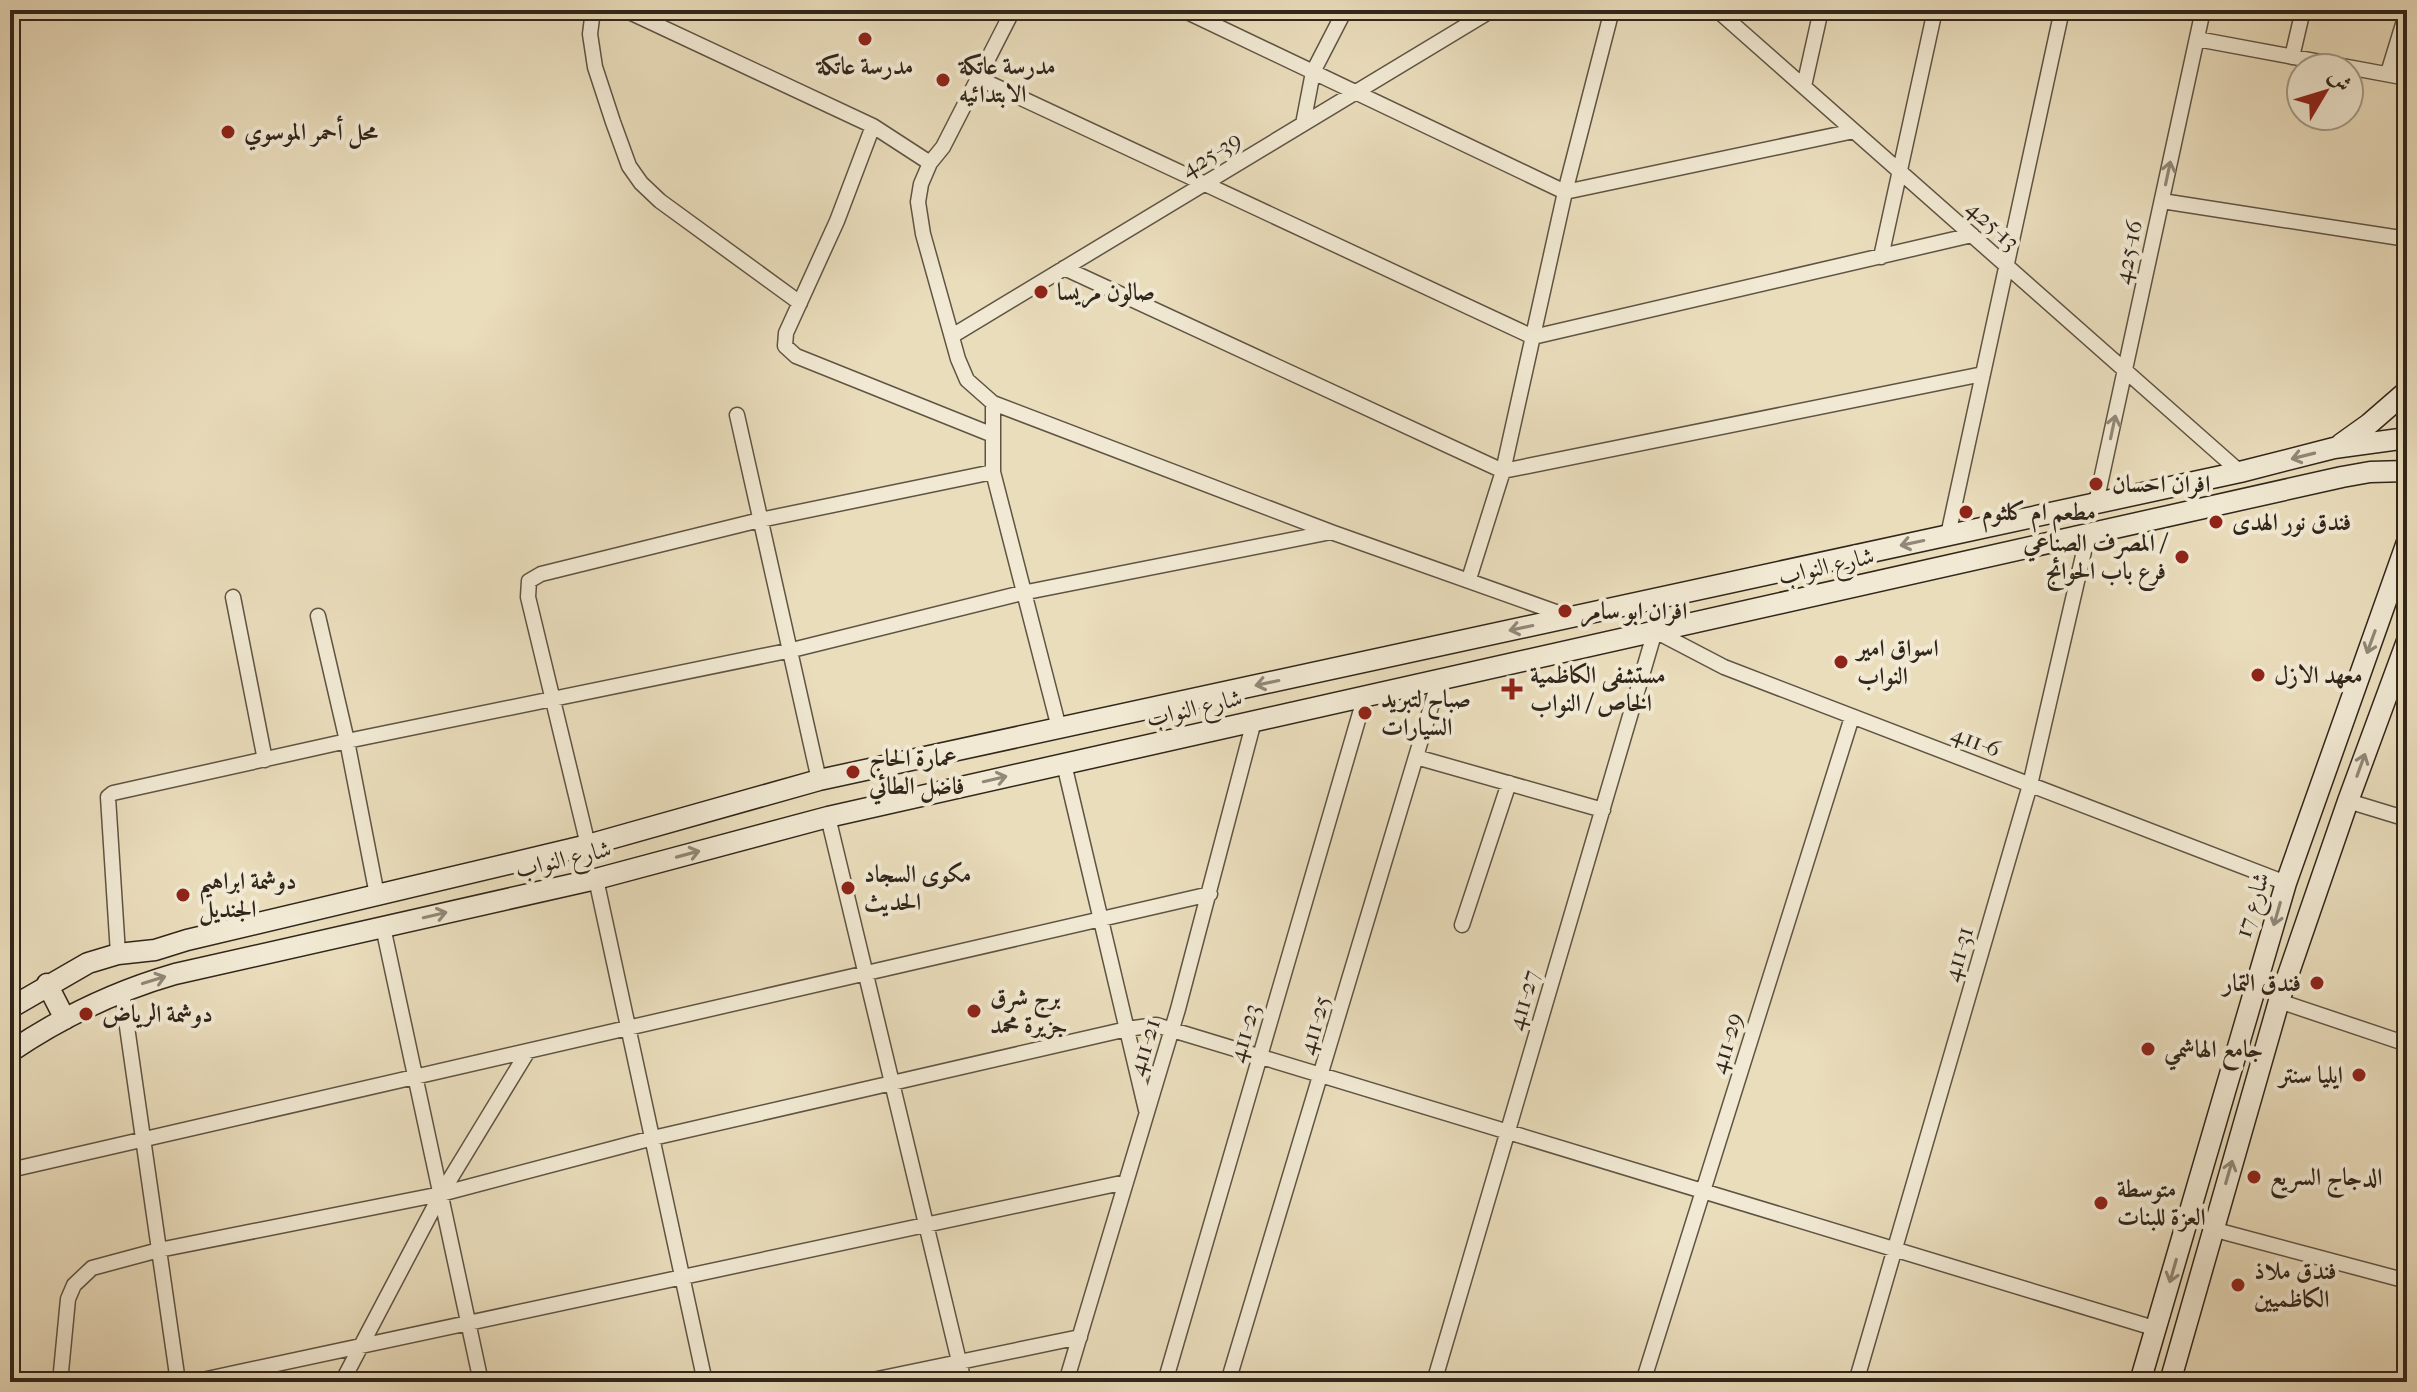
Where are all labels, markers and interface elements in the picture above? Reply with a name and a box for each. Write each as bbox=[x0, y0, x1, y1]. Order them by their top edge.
marker: مدرسة عاتكة bbox=[856, 30, 874, 48]
place label: مدرسة عاتكة bbox=[815, 52, 913, 80]
place label: مدرسة عاتكة الابتدائيه bbox=[957, 52, 1056, 109]
north arrow bbox=[2285, 52, 2365, 132]
text: ش bbox=[2323, 64, 2357, 97]
marker: مدرسة عاتكة الابتدائيه bbox=[934, 71, 952, 89]
place label: محل أحمر الموسوي bbox=[244, 115, 378, 151]
marker: محل أحمر الموسوي bbox=[219, 123, 237, 141]
street label: 425-39 bbox=[1176, 125, 1246, 183]
one-way arrow bbox=[2161, 161, 2176, 186]
street label: 425-13 bbox=[1961, 194, 2025, 256]
street label: 425-16 bbox=[2108, 217, 2149, 286]
place label: صالون مريسا bbox=[1057, 278, 1155, 309]
marker: صالون مريسا bbox=[1032, 283, 1050, 301]
one-way arrow bbox=[2106, 415, 2121, 440]
one-way arrow bbox=[2290, 450, 2316, 465]
place label: افران احسان bbox=[2112, 470, 2210, 499]
marker: افران احسان bbox=[2087, 475, 2105, 493]
place label: مطعم ام كلثوم bbox=[1982, 498, 2096, 534]
marker: مطعم ام كلثوم bbox=[1957, 503, 1975, 521]
place label: فندق نور الهدى bbox=[2232, 508, 2351, 537]
marker: فندق نور الهدى bbox=[2207, 513, 2225, 531]
place label: المصرف الصناعي / فرع باب الحوائج bbox=[2022, 529, 2169, 591]
one-way arrow bbox=[1900, 536, 1926, 551]
street label: شارع النواب bbox=[1775, 541, 1878, 596]
marker: المصرف الصناعي / فرع باب الحوائج bbox=[2173, 548, 2191, 566]
place label: افران ابو سامر bbox=[1581, 597, 1688, 628]
marker: افران ابو سامر bbox=[1556, 602, 1574, 620]
one-way arrow bbox=[1509, 621, 1535, 636]
one-way arrow bbox=[2363, 629, 2378, 654]
place label: اسواق امير النواب bbox=[1854, 634, 1939, 691]
marker: اسواق امير النواب bbox=[1832, 653, 1850, 671]
place label: مستشفى الكاظمية الخاص / النواب bbox=[1530, 661, 1666, 718]
place label: معهد الازل bbox=[2274, 661, 2363, 689]
marker: معهد الازل bbox=[2249, 666, 2267, 684]
one-way arrow bbox=[1255, 676, 1281, 691]
marker: مستشفى الكاظمية الخاص / النواب bbox=[1501, 678, 1523, 700]
street label: شارع النواب bbox=[1143, 683, 1246, 738]
place label: صباح لتبريد السيارات bbox=[1381, 685, 1471, 741]
marker: صباح لتبريد السيارات bbox=[1356, 704, 1374, 722]
street label: 411-6 bbox=[1947, 719, 2006, 763]
place label: عمارة الحاج فاضل الطائي bbox=[868, 744, 965, 805]
one-way arrow bbox=[2355, 753, 2369, 778]
marker: عمارة الحاج فاضل الطائي bbox=[844, 763, 862, 781]
one-way arrow bbox=[981, 771, 1007, 786]
street label: شارع النواب bbox=[512, 834, 615, 889]
one-way arrow bbox=[674, 846, 700, 861]
place label: مكوى السجاد الحديث bbox=[864, 860, 971, 917]
place label: دوشمة ابراهيم الجنديل bbox=[199, 867, 297, 926]
street label: شارع 17 bbox=[2229, 869, 2281, 943]
marker: مكوى السجاد الحديث bbox=[839, 879, 857, 897]
marker: دوشمة ابراهيم الجنديل bbox=[174, 886, 192, 904]
one-way arrow bbox=[2269, 900, 2284, 926]
one-way arrow bbox=[422, 907, 447, 922]
street label: 411-31 bbox=[1937, 923, 1979, 985]
street label: 411-27 bbox=[1501, 967, 1545, 1033]
place label: فندق التمار bbox=[2220, 969, 2301, 997]
one-way arrow bbox=[142, 972, 167, 987]
marker: فندق التمار bbox=[2308, 974, 2326, 992]
place label: برج شرق جزيرة محمد bbox=[990, 983, 1067, 1040]
street label: 411-25 bbox=[1292, 992, 1336, 1058]
place label: دوشمة الرياض bbox=[102, 1000, 213, 1029]
street label: 411-23 bbox=[1222, 1000, 1266, 1066]
marker: برج شرق جزيرة محمد bbox=[965, 1002, 983, 1020]
marker: دوشمة الرياض bbox=[77, 1005, 95, 1023]
street label: 411-29 bbox=[1703, 1009, 1749, 1077]
street label: 411-21 bbox=[1122, 1015, 1166, 1079]
place label: جامع الهاشمي bbox=[2164, 1035, 2263, 1071]
marker: جامع الهاشمي bbox=[2139, 1040, 2157, 1058]
place label: ايليا سنتر bbox=[2276, 1061, 2343, 1090]
marker: ايليا سنتر bbox=[2350, 1066, 2368, 1084]
one-way arrow bbox=[2222, 1160, 2237, 1186]
place label: الدجاج السريع bbox=[2270, 1163, 2382, 1199]
marker: الدجاج السريع bbox=[2245, 1168, 2263, 1186]
place label: متوسطة العزة للبنات bbox=[2117, 1175, 2206, 1232]
marker: متوسطة العزة للبنات bbox=[2092, 1194, 2110, 1212]
place label: فندق ملاذ الكاظميين bbox=[2254, 1257, 2337, 1313]
one-way arrow bbox=[2165, 1258, 2180, 1284]
marker: فندق ملاذ الكاظميين bbox=[2229, 1276, 2247, 1294]

